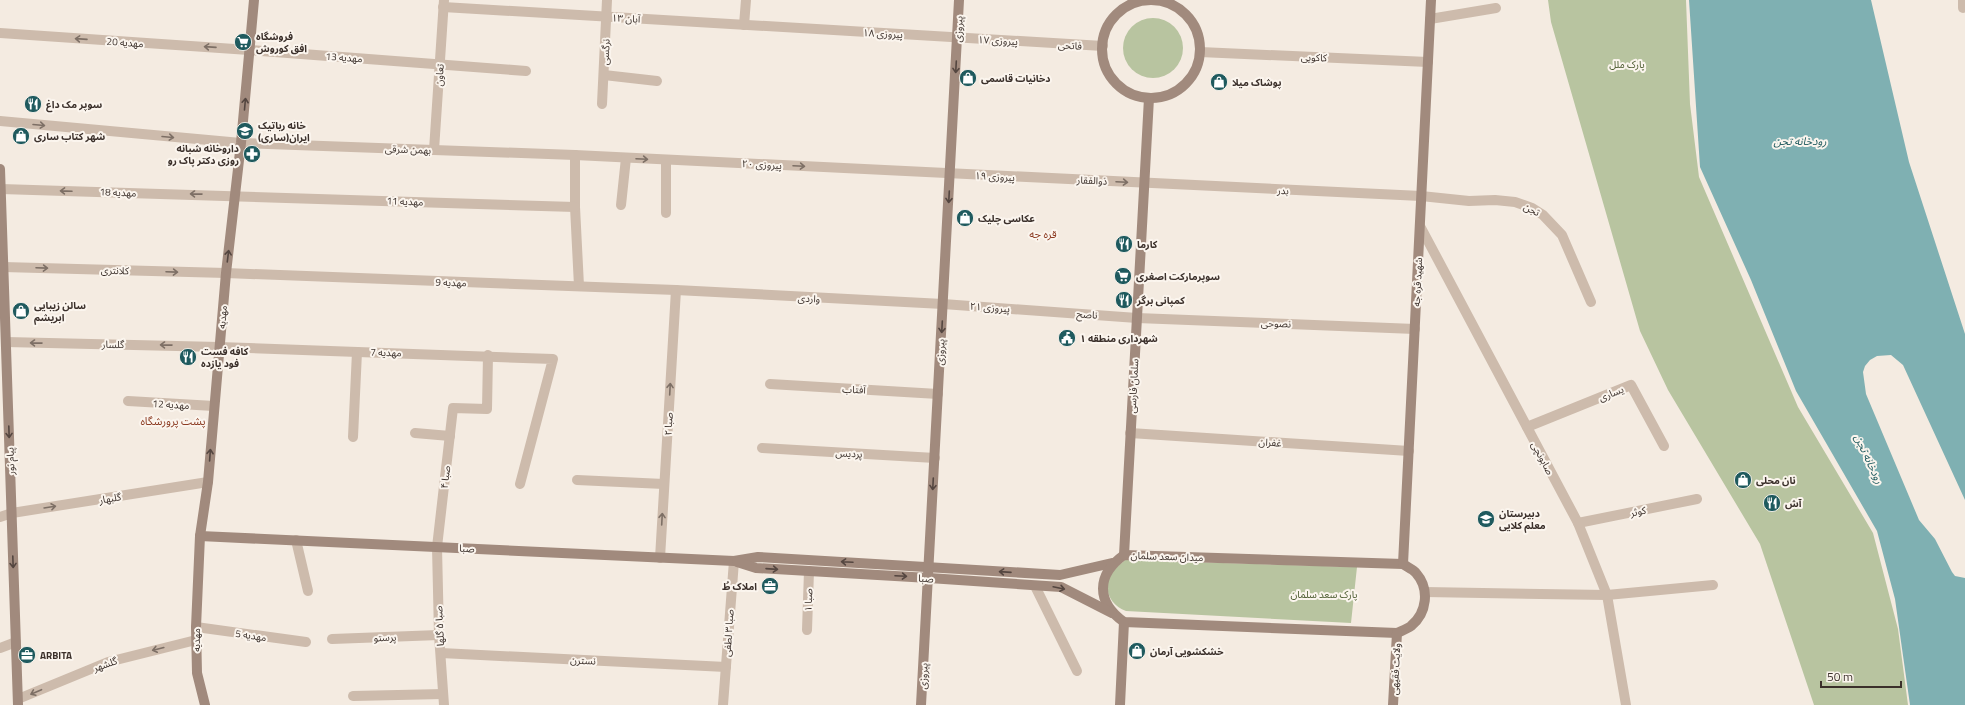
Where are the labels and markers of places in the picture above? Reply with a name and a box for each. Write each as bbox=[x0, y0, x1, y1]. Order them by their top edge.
place label: فروشگاه افق کوروش bbox=[256, 29, 307, 56]
supermarket icon: فروشگاه افق کوروش bbox=[233, 32, 253, 52]
shop icon: دخانیات قاسمی bbox=[958, 68, 978, 88]
place label: دخانیات قاسمی bbox=[981, 71, 1051, 86]
shop icon: پوشاک میلا bbox=[1209, 72, 1229, 92]
place label: پوشاک میلا bbox=[1232, 75, 1282, 90]
restaurant icon: سوپر مک داغ bbox=[23, 94, 43, 114]
place label: سوپر مک داغ bbox=[46, 97, 102, 113]
place label: خانه رباتیک ایران(ساری) bbox=[258, 118, 310, 145]
school or university icon: خانه رباتیک ایران(ساری) bbox=[235, 121, 255, 141]
shop icon: شهر کتاب ساری bbox=[11, 126, 31, 146]
place label: شهر کتاب ساری bbox=[34, 129, 105, 144]
place label: داروخانه شبانه روزی دکتر پاک رو bbox=[168, 141, 239, 168]
pharmacy icon: داروخانه شبانه روزی دکتر پاک رو bbox=[242, 144, 262, 164]
shop icon: عکاسی چلیک bbox=[955, 208, 975, 228]
place label: عکاسی چلیک bbox=[978, 211, 1035, 226]
restaurant icon: کارما bbox=[1114, 234, 1134, 254]
place label: کارما bbox=[1137, 237, 1158, 252]
supermarket icon: سوپرمارکت اصغری bbox=[1113, 266, 1133, 286]
place label: سوپرمارکت اصغری bbox=[1136, 269, 1220, 284]
restaurant icon: کمپانی برگر bbox=[1114, 290, 1134, 310]
place label: کمپانی برگر bbox=[1136, 293, 1185, 308]
place label: سالن زیبایی ابریشم bbox=[34, 298, 86, 325]
shop icon: سالن زیبایی ابریشم bbox=[11, 301, 31, 321]
public building icon: شهرداری منطقه ۱ bbox=[1057, 328, 1077, 348]
place label: شهرداری منطقه ۱ bbox=[1080, 331, 1158, 346]
place label: کافه فست فود یازده bbox=[201, 344, 249, 371]
restaurant icon: کافه فست فود یازده bbox=[178, 347, 198, 367]
shop icon: نان محلی bbox=[1733, 470, 1753, 490]
place label: نان محلی bbox=[1756, 473, 1796, 488]
restaurant icon: آش bbox=[1762, 493, 1782, 513]
place label: آش bbox=[1785, 496, 1802, 511]
place label: دبیرستان معلم کلایی bbox=[1499, 506, 1546, 533]
school or university icon: دبیرستان معلم کلایی bbox=[1476, 509, 1496, 529]
office icon: املاک طُ bbox=[760, 576, 780, 596]
place label: املاک طُ bbox=[722, 579, 757, 594]
shop icon: خشکشویی آرمان bbox=[1127, 641, 1147, 661]
place label: خشکشویی آرمان bbox=[1150, 644, 1224, 659]
office icon: ARBITA bbox=[17, 645, 37, 665]
place label: ARBITA bbox=[40, 648, 72, 663]

